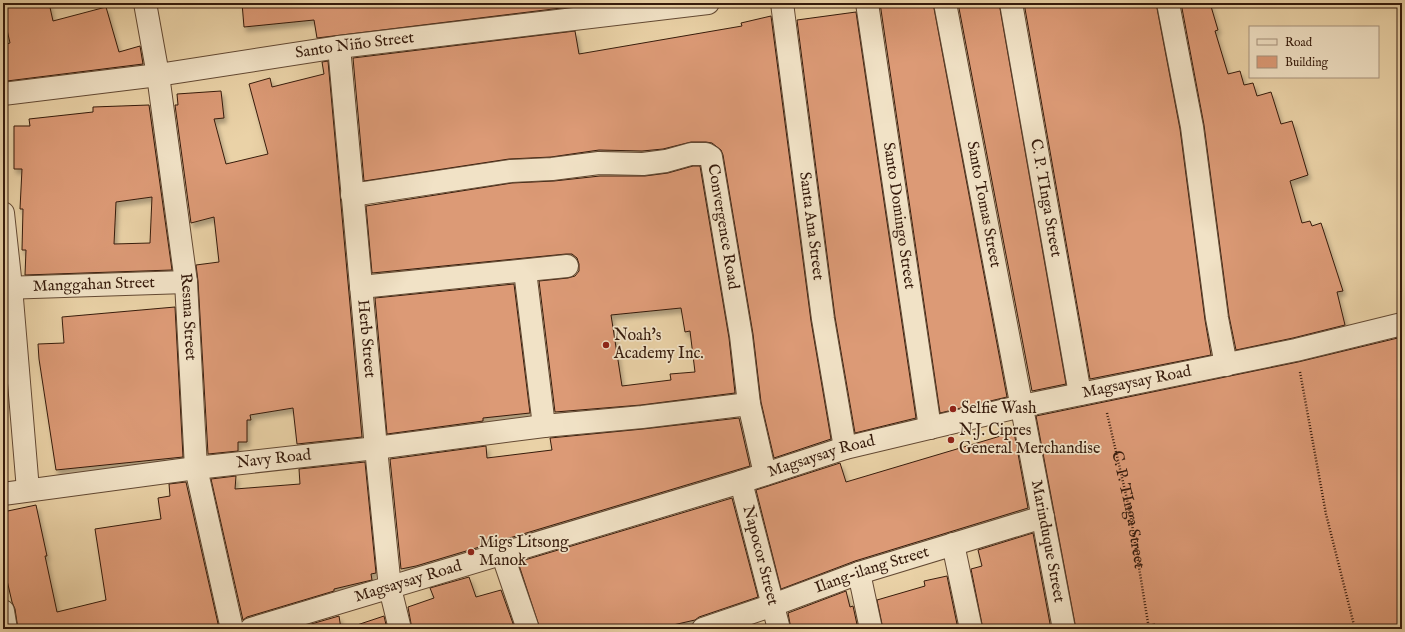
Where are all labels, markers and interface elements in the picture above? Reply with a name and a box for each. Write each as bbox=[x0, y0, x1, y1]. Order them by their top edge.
legend bbox=[1249, 26, 1379, 78]
street label: Santo Niño Street bbox=[294, 28, 416, 64]
text: Road bbox=[1285, 35, 1313, 50]
text: Building bbox=[1285, 55, 1329, 70]
street label: C. P. TInga Street bbox=[1025, 137, 1066, 259]
street label: Santo Tomas Street bbox=[961, 140, 1005, 270]
street label: Santo Domingo Street bbox=[878, 141, 919, 291]
street label: Convergence Road bbox=[702, 162, 743, 292]
street label: Santa Ana Street bbox=[794, 171, 828, 282]
street label: Resma Street bbox=[175, 272, 200, 362]
street label: Manggahan Street bbox=[33, 273, 156, 297]
street label: Herb Street bbox=[352, 299, 380, 379]
place label: Noah's Academy Inc. bbox=[613, 326, 704, 364]
marker: Noah's Academy Inc. bbox=[601, 340, 611, 350]
street label: Magsaysay Road bbox=[1080, 362, 1193, 403]
place label: Selfie Wash bbox=[961, 399, 1037, 419]
marker: Selfie Wash bbox=[948, 404, 958, 414]
place label: N.J. Cipres General Merchandise bbox=[959, 421, 1100, 459]
street label: Magsaysay Road bbox=[765, 431, 877, 482]
marker: N.J. Cipres General Merchandise bbox=[946, 435, 956, 445]
street label: Navy Road bbox=[236, 445, 313, 473]
street label: C. P. TInga Street bbox=[1106, 449, 1149, 571]
street label: Marinduque Street bbox=[1026, 478, 1069, 605]
street label: Napocor Street bbox=[738, 504, 783, 608]
place label: Migs Litsong Manok bbox=[479, 533, 569, 571]
street label: Ilang-ilang Street bbox=[812, 542, 932, 598]
marker: Migs Litsong Manok bbox=[466, 547, 476, 557]
street label: Magsaysay Road bbox=[352, 556, 464, 607]

